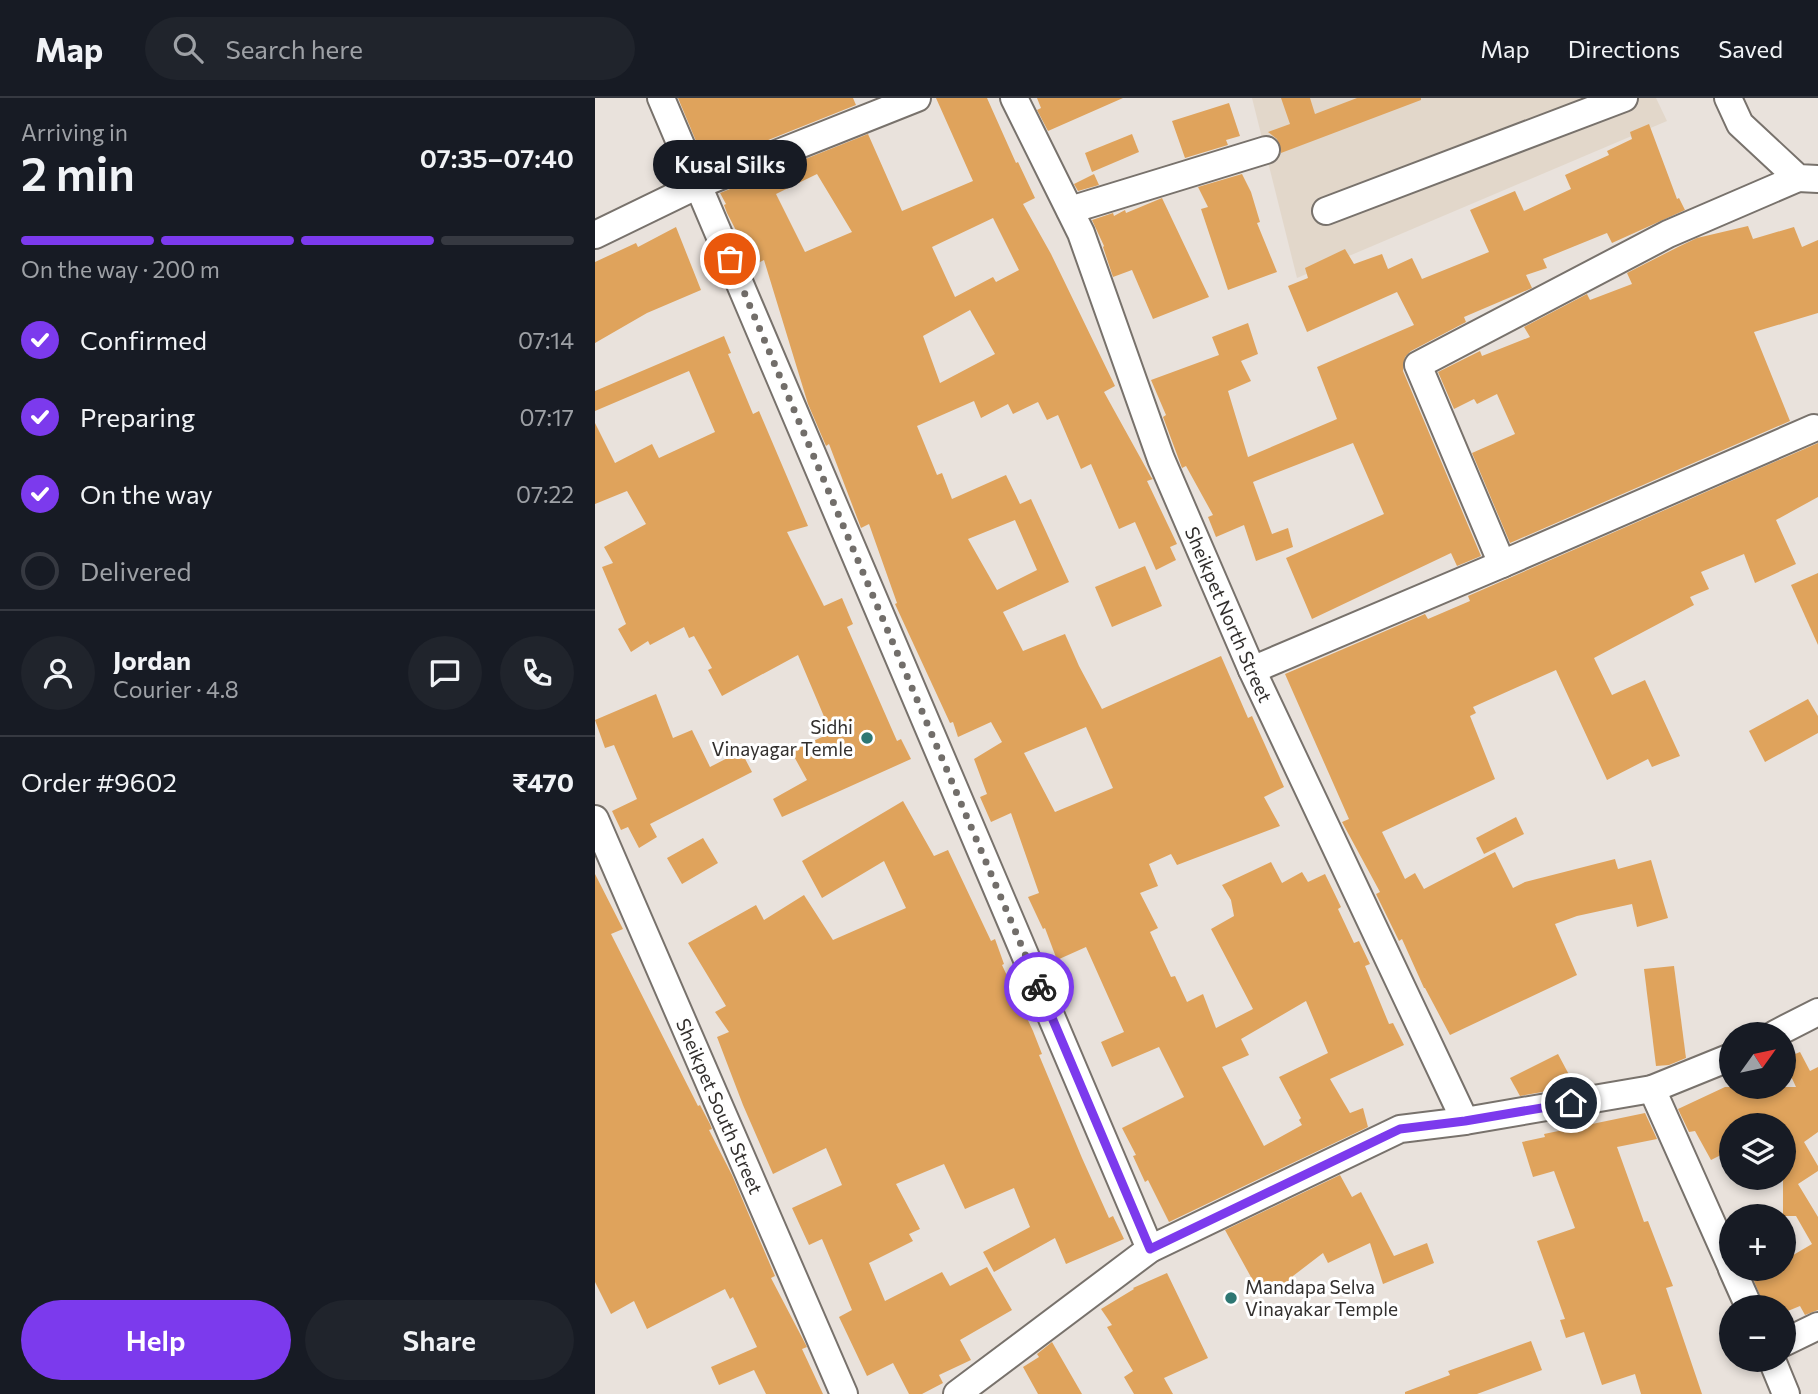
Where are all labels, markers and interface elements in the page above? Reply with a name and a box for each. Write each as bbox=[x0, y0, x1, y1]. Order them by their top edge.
search box bbox=[145, 17, 635, 80]
text: Map bbox=[35, 28, 103, 69]
icon: search bbox=[169, 29, 207, 67]
text: Search here bbox=[225, 33, 363, 64]
text: Map bbox=[1480, 34, 1530, 63]
text: Directions bbox=[1568, 34, 1680, 63]
text: Saved bbox=[1718, 34, 1783, 63]
text: Arriving in bbox=[21, 118, 128, 146]
callout: Kusal Silks bbox=[653, 140, 807, 189]
text: 07:35–07:40 bbox=[420, 142, 574, 173]
text: 2 min bbox=[21, 144, 135, 200]
text: Kusal Silks bbox=[674, 150, 786, 178]
pin bbox=[700, 229, 760, 289]
icon: bag bbox=[711, 240, 749, 278]
text: On the way · 200 m bbox=[21, 255, 220, 283]
icon: check bbox=[21, 321, 59, 359]
text: Confirmed bbox=[80, 324, 207, 355]
text: 07:14 bbox=[518, 326, 574, 354]
icon: check bbox=[21, 398, 59, 436]
text: Preparing bbox=[80, 401, 195, 432]
text: 07:17 bbox=[520, 403, 574, 431]
icon: check bbox=[21, 475, 59, 513]
text: On the way bbox=[80, 478, 213, 509]
text: 07:22 bbox=[516, 480, 574, 508]
street label: Sheikpet North Street bbox=[1181, 523, 1278, 706]
text: Delivered bbox=[80, 555, 191, 586]
button: person bbox=[21, 636, 95, 710]
button: chat bbox=[408, 636, 482, 710]
button: phone bbox=[500, 636, 574, 710]
text: Jordan bbox=[113, 644, 191, 675]
text: Courier · 4.8 bbox=[113, 675, 239, 703]
place label: Sidhi Vinayagar Temle bbox=[711, 715, 853, 760]
marker: Sidhi Vinayagar Temle bbox=[859, 730, 875, 746]
text: Order #9602 bbox=[21, 766, 177, 797]
text: ₹470 bbox=[512, 766, 574, 797]
courier bbox=[1004, 952, 1074, 1022]
icon: bike bbox=[1020, 968, 1058, 1006]
street label: Sheikpet South Street bbox=[672, 1015, 768, 1198]
north arrow bbox=[1719, 1022, 1795, 1099]
map controls bbox=[1719, 1022, 1796, 1372]
pin bbox=[1541, 1073, 1601, 1133]
icon: home bbox=[1552, 1084, 1590, 1122]
button: layers bbox=[1719, 1113, 1796, 1190]
button: + bbox=[1719, 1204, 1796, 1281]
place label: Mandapa Selva Vinayakar Temple bbox=[1245, 1275, 1398, 1320]
marker: Mandapa Selva Vinayakar Temple bbox=[1223, 1290, 1239, 1306]
button: − bbox=[1719, 1295, 1796, 1372]
button: Help bbox=[21, 1300, 291, 1380]
button: Share bbox=[305, 1300, 574, 1380]

